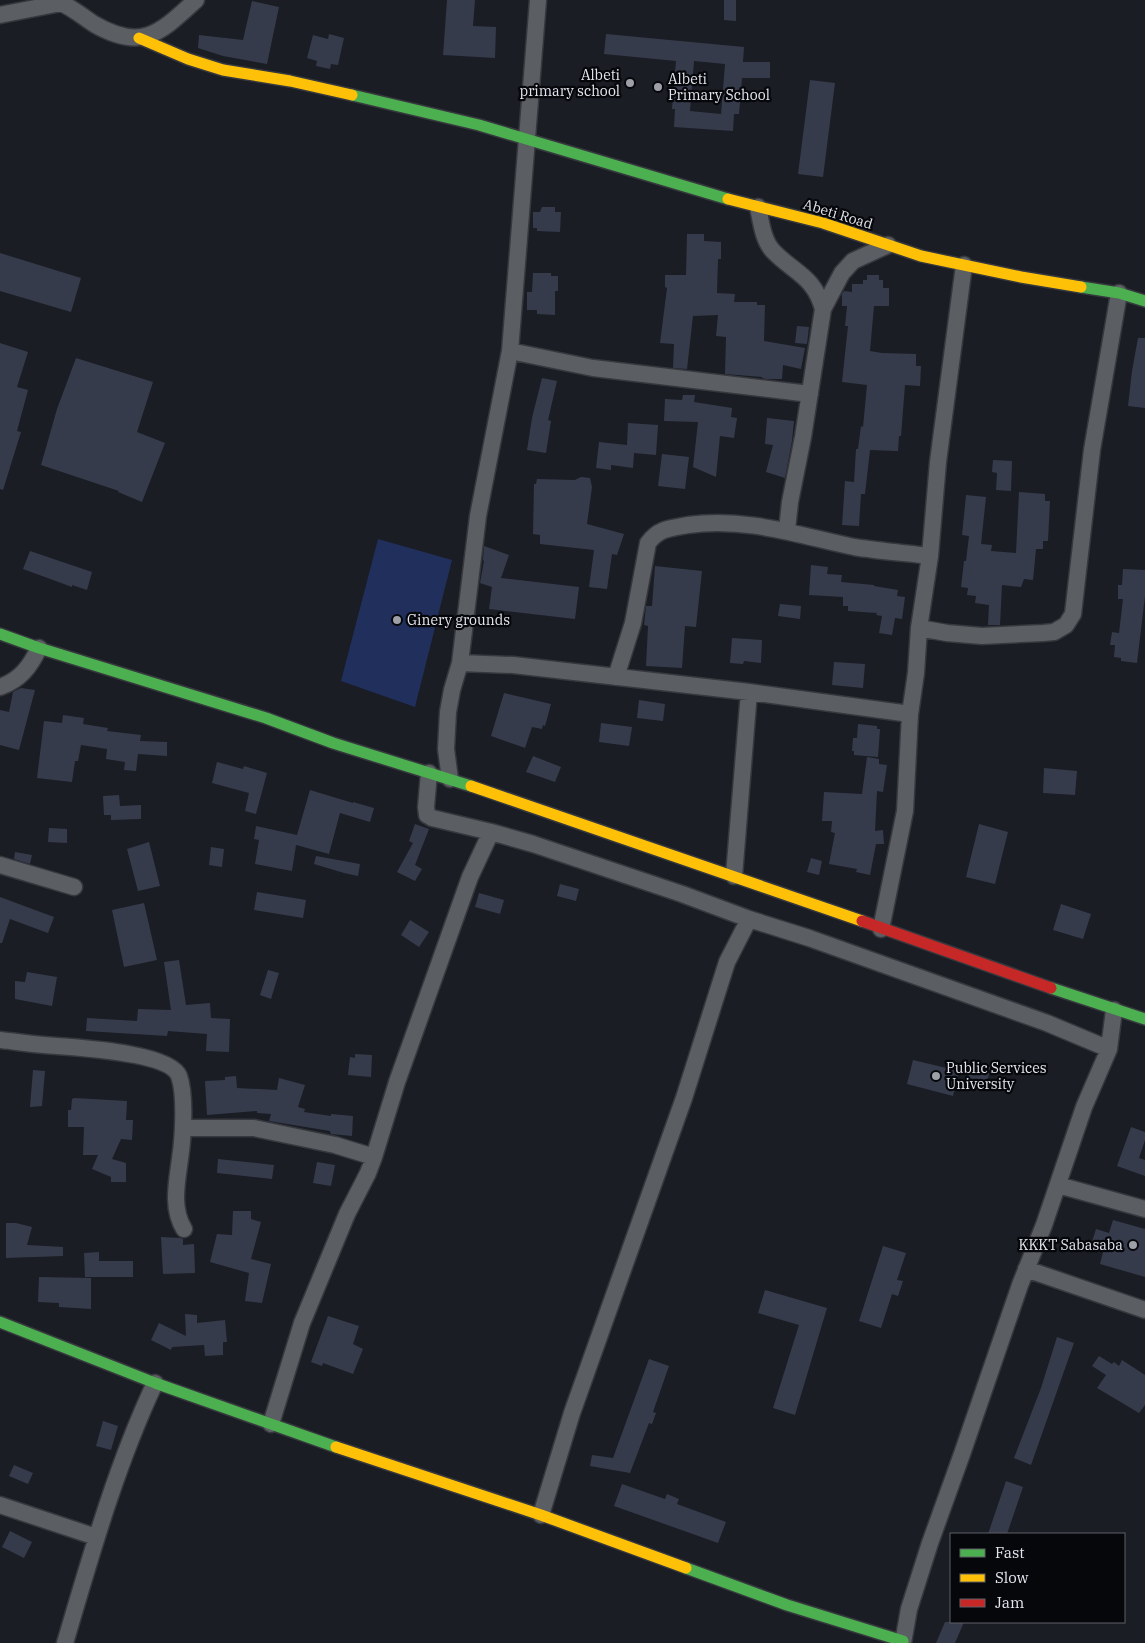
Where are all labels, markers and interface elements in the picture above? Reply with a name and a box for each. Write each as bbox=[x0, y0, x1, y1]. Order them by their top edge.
place label: Albeti primary school bbox=[520, 66, 620, 100]
place label: Albeti Primary School bbox=[668, 70, 770, 104]
marker: Albeti primary school bbox=[624, 77, 636, 89]
marker: Albeti Primary School bbox=[652, 81, 664, 93]
street label: Abeti Road bbox=[801, 195, 875, 233]
place label: Ginery grounds bbox=[407, 611, 510, 629]
marker: Ginery grounds bbox=[391, 614, 403, 626]
place label: Public Services University bbox=[946, 1059, 1047, 1093]
marker: Public Services University bbox=[930, 1070, 942, 1082]
place label: KKKT Sabasaba bbox=[1019, 1236, 1123, 1254]
marker: KKKT Sabasaba bbox=[1127, 1239, 1139, 1251]
legend bbox=[950, 1533, 1125, 1623]
text: Fast bbox=[995, 1543, 1025, 1562]
text: Slow bbox=[995, 1568, 1029, 1587]
text: Jam bbox=[995, 1593, 1024, 1612]

